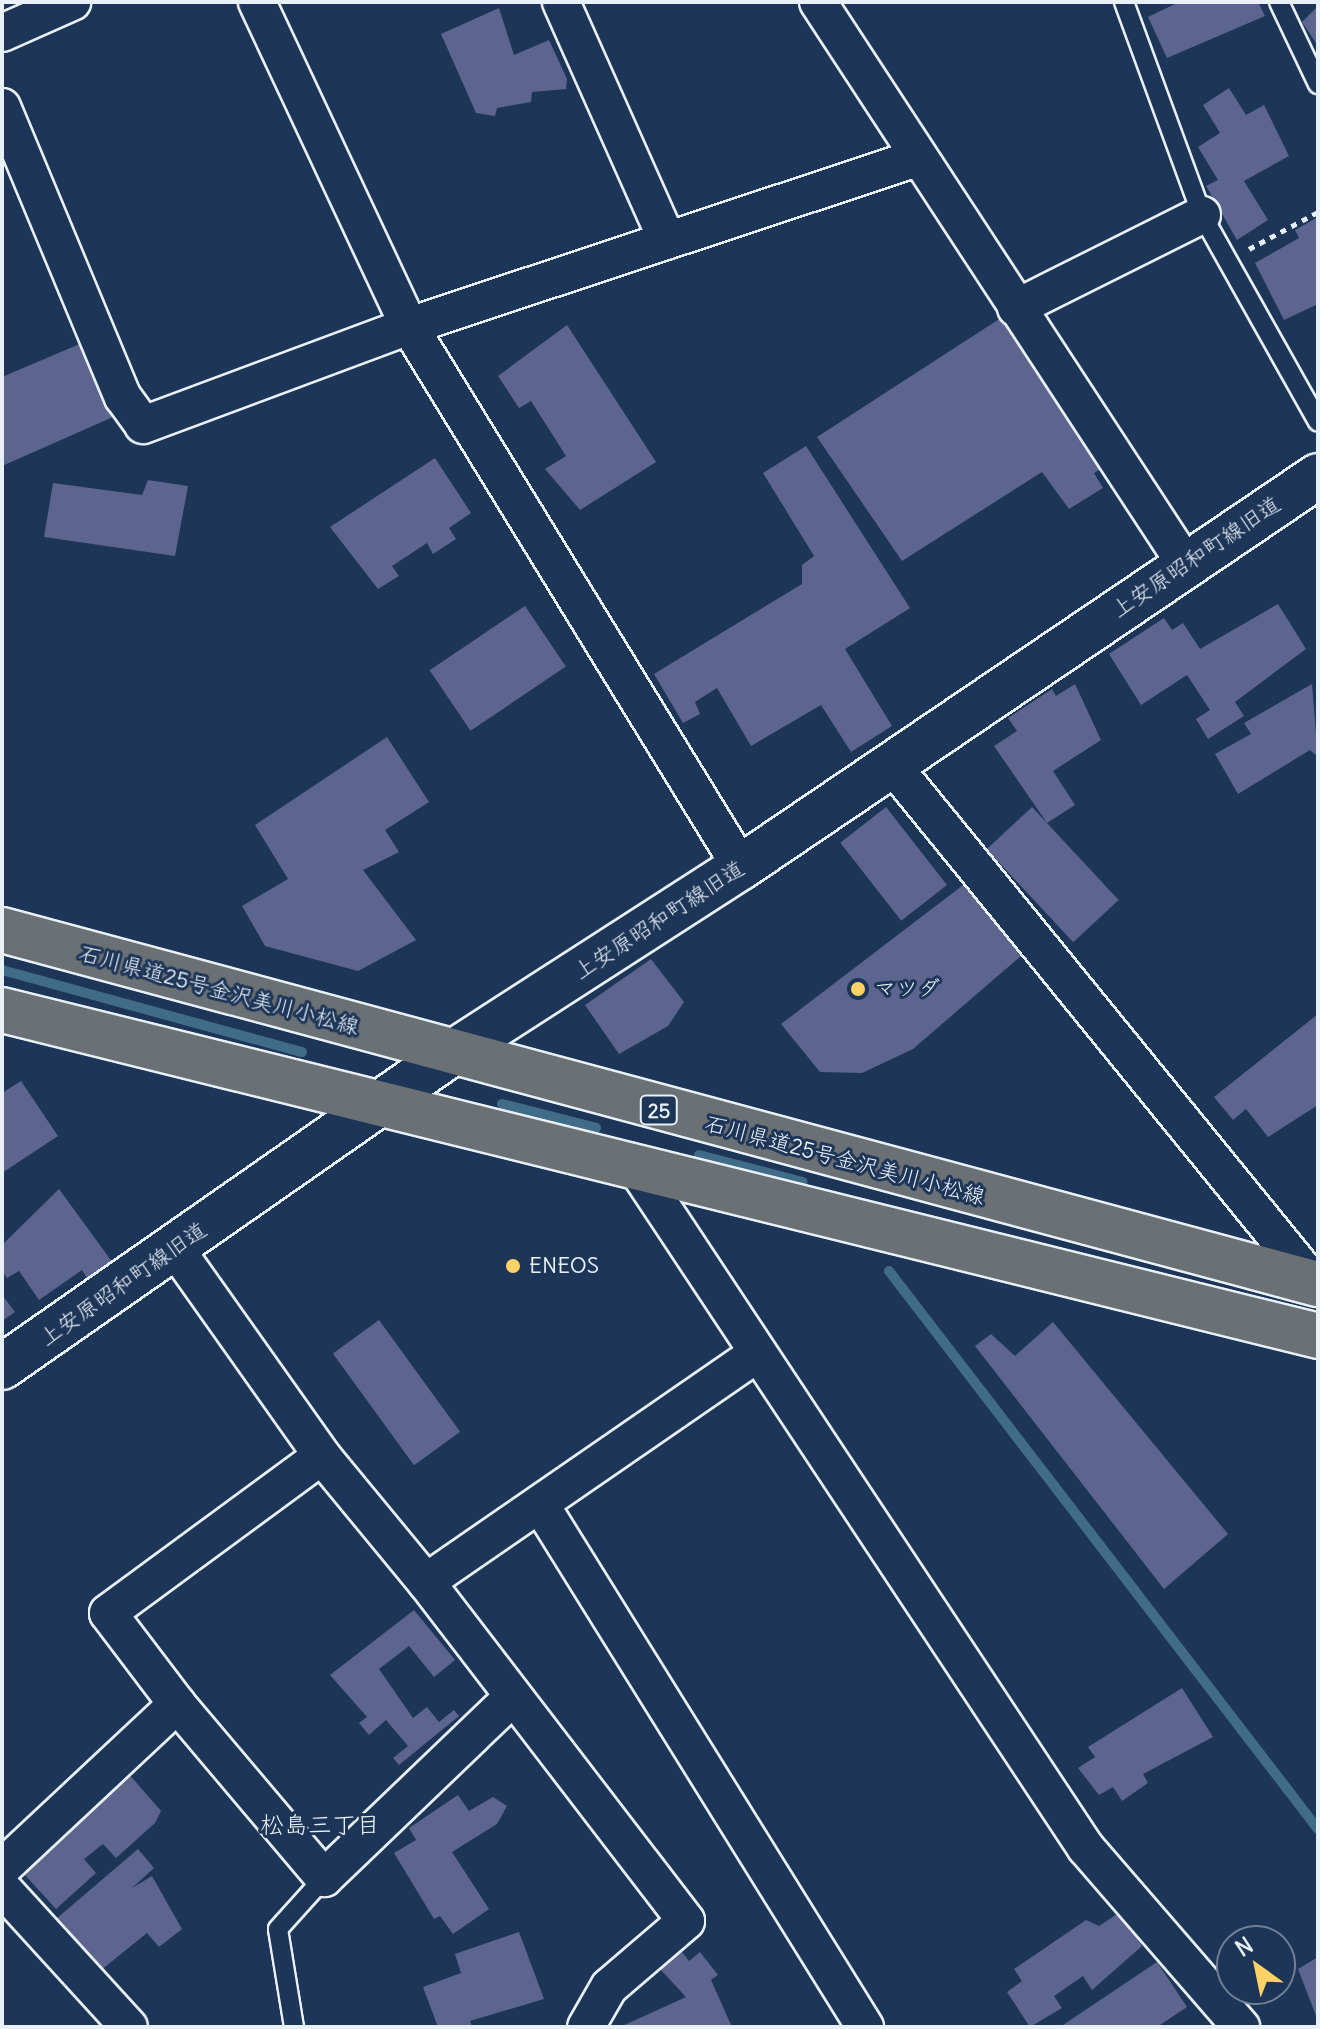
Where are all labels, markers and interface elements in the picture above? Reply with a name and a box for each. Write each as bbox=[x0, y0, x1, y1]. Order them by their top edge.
street label: 上安原昭和町線旧道 bbox=[1107, 491, 1285, 623]
street label: 上安原昭和町線旧道 bbox=[569, 855, 749, 985]
street label: 石川県道25号金沢美川小松線 bbox=[76, 940, 362, 1040]
place label: マツダ bbox=[874, 976, 940, 1002]
marker: マツダ bbox=[849, 980, 867, 998]
road number: 25 bbox=[639, 1094, 679, 1126]
street label: 石川県道25号金沢美川小松線 bbox=[702, 1110, 988, 1210]
street label: 上安原昭和町線旧道 bbox=[34, 1216, 212, 1352]
place label: ENEOS bbox=[529, 1253, 599, 1279]
marker: ENEOS bbox=[504, 1257, 522, 1275]
district label: 松島三丁目 bbox=[260, 1811, 380, 1839]
north arrow bbox=[1216, 1925, 1296, 2005]
text: N bbox=[1230, 1931, 1258, 1962]

